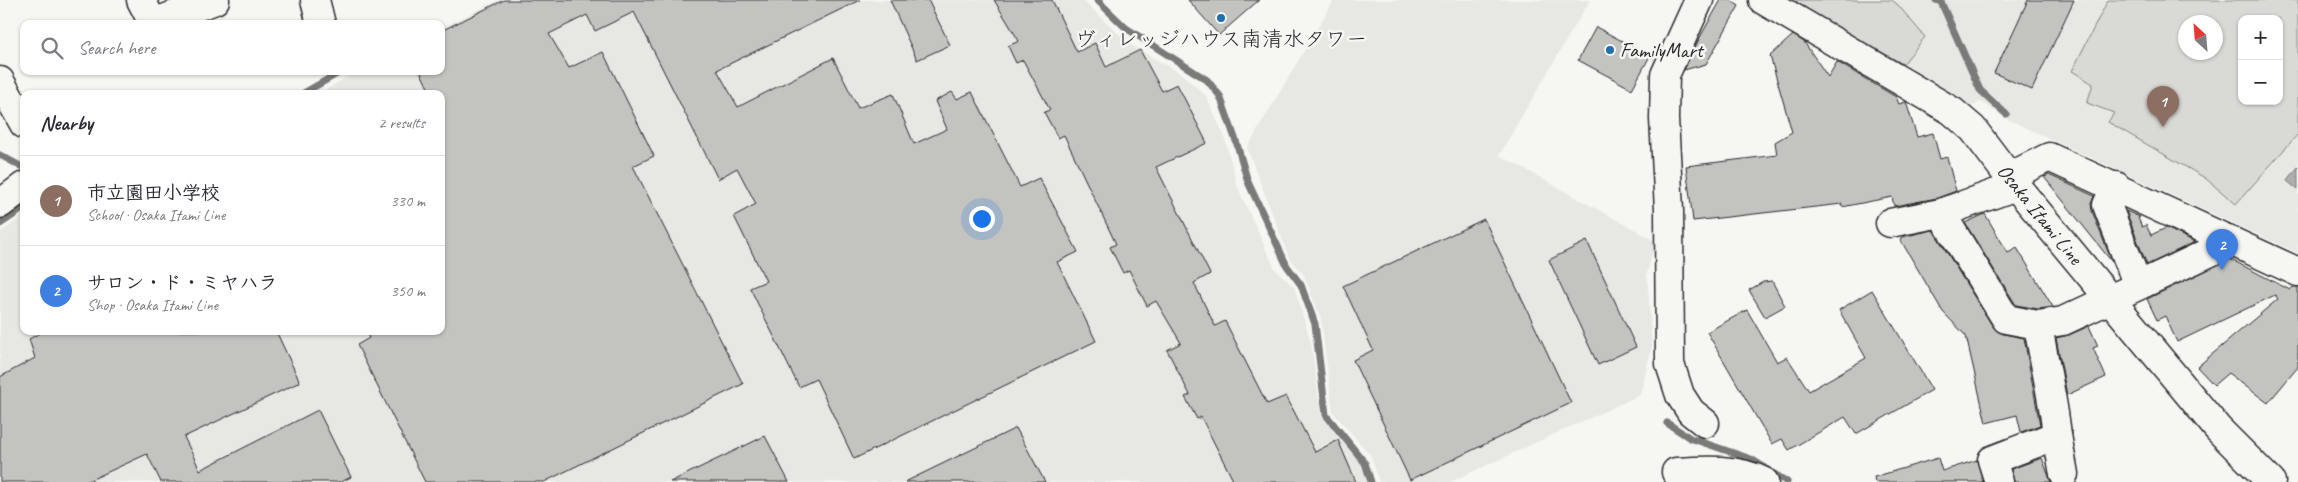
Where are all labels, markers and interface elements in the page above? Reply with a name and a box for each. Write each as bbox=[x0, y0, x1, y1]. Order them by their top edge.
marker: ヴィレッジハウス南清水タワー bbox=[1215, 12, 1227, 24]
north arrow bbox=[2178, 15, 2223, 60]
map controls bbox=[2238, 15, 2283, 105]
button: + bbox=[2238, 15, 2283, 60]
search box bbox=[20, 20, 445, 75]
place label: ヴィレッジハウス南清水タワー bbox=[1075, 26, 1367, 52]
icon: search bbox=[38, 34, 66, 62]
text: Search here bbox=[78, 36, 155, 60]
place label: FamilyMart bbox=[1620, 37, 1705, 63]
marker: FamilyMart bbox=[1604, 44, 1616, 56]
button: − bbox=[2238, 60, 2283, 105]
pin: 1 bbox=[2147, 86, 2179, 127]
text: Nearby bbox=[40, 110, 93, 136]
text: 2 results bbox=[378, 113, 425, 133]
street label: Osaka Itami Line bbox=[1992, 158, 2089, 271]
text: 市立園田小学校 bbox=[87, 181, 220, 205]
text: 1 bbox=[52, 191, 60, 211]
text: 330 m bbox=[391, 191, 425, 211]
text: School · Osaka Itami Line bbox=[87, 205, 225, 225]
your location bbox=[969, 206, 995, 232]
pin: 2 bbox=[2206, 229, 2238, 270]
text: サロン・ド・ミヤハラ bbox=[87, 271, 277, 295]
text: 2 bbox=[52, 281, 60, 301]
text: 350 m bbox=[391, 281, 425, 301]
text: Shop · Osaka Itami Line bbox=[87, 295, 218, 315]

